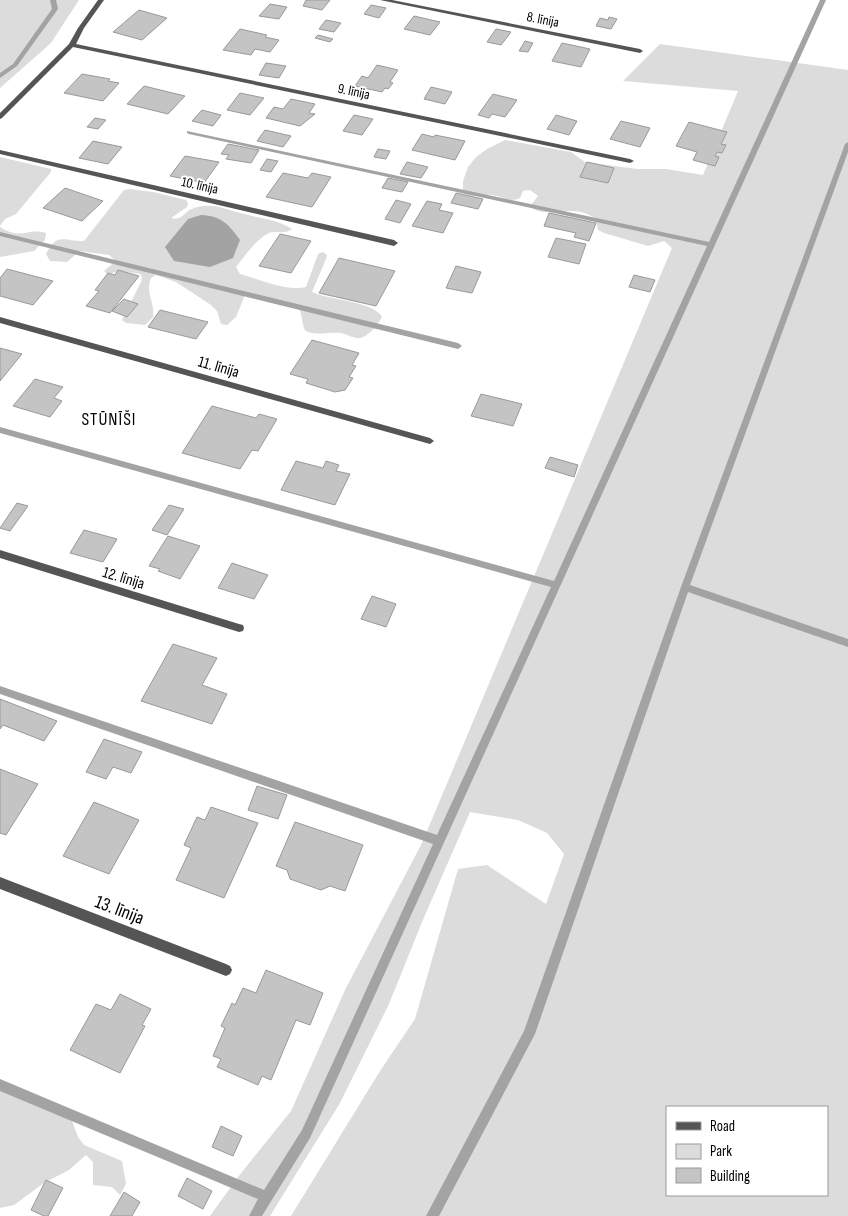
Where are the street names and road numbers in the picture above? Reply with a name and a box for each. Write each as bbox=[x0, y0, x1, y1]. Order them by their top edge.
street label: 8. līnija bbox=[525, 8, 561, 31]
street label: 9. līnija bbox=[336, 80, 372, 103]
street label: 10. līnija bbox=[180, 173, 220, 198]
street label: 11. līnija bbox=[196, 353, 241, 382]
street label: 12. līnija bbox=[100, 563, 147, 594]
street label: 13. līnija bbox=[92, 891, 147, 930]

